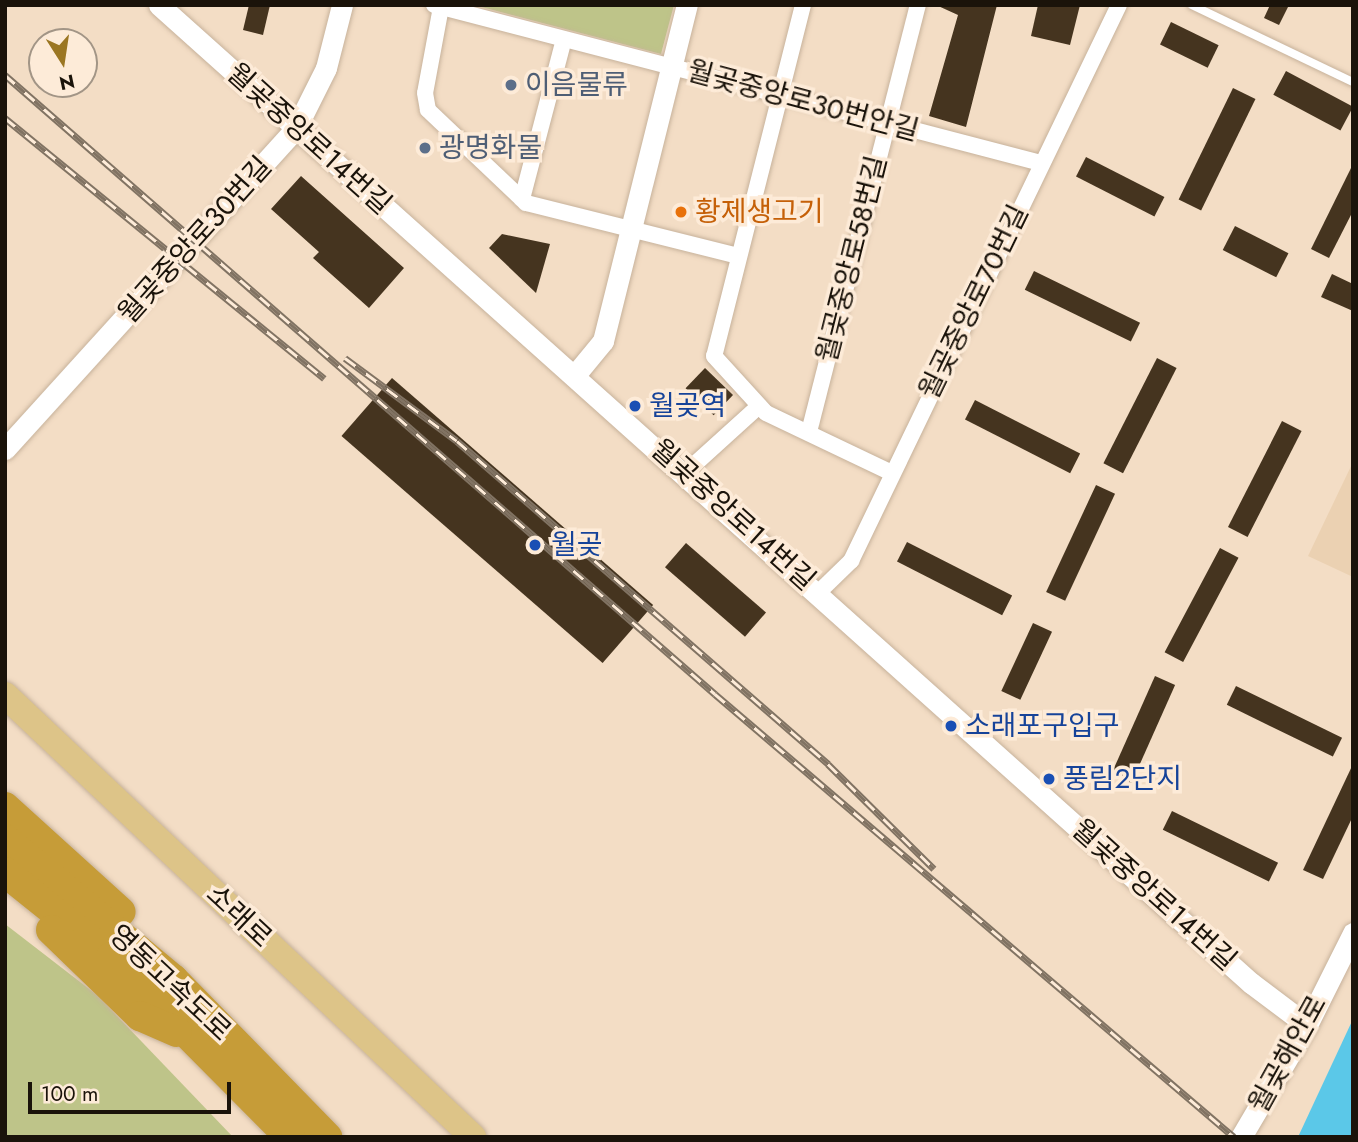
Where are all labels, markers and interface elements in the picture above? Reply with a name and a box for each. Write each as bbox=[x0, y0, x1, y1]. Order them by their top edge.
north arrow bbox=[28, 28, 98, 98]
street label: 월곶중앙로30번안길 bbox=[684, 54, 922, 148]
street label: 월곶중앙로14번길 bbox=[220, 57, 398, 221]
text: N bbox=[57, 67, 77, 97]
place label: 이음물류 bbox=[525, 68, 628, 102]
marker: 이음물류 bbox=[503, 77, 519, 93]
place label: 광명화물 bbox=[439, 131, 542, 165]
marker: 광명화물 bbox=[417, 140, 433, 156]
street label: 월곶중앙로30번길 bbox=[111, 150, 279, 330]
street label: 월곶중앙로58번길 bbox=[810, 152, 894, 366]
place label: 황제생고기 bbox=[695, 195, 824, 229]
street label: 월곶중앙로70번길 bbox=[912, 199, 1036, 405]
marker: 황제생고기 bbox=[673, 204, 689, 220]
place label: 월곶역 bbox=[649, 389, 726, 423]
marker: 월곶역 bbox=[627, 398, 643, 414]
street label: 월곶중앙로14번길 bbox=[644, 433, 822, 597]
place label: 월곶 bbox=[551, 528, 603, 562]
marker: 월곶 bbox=[525, 535, 545, 555]
place label: 소래포구입구 bbox=[965, 709, 1120, 743]
marker: 소래포구입구 bbox=[943, 718, 959, 734]
place label: 풍림2단지 bbox=[1063, 762, 1182, 796]
marker: 풍림2단지 bbox=[1041, 771, 1057, 787]
street label: 월곶중앙로14번길 bbox=[1065, 813, 1243, 977]
street label: 소래로 bbox=[199, 877, 279, 955]
street label: 영동고속도로 bbox=[102, 918, 238, 1048]
street label: 월곶해안로 bbox=[1242, 990, 1334, 1118]
scale bar bbox=[32, 1068, 234, 1112]
text: 100 m bbox=[41, 1079, 98, 1109]

